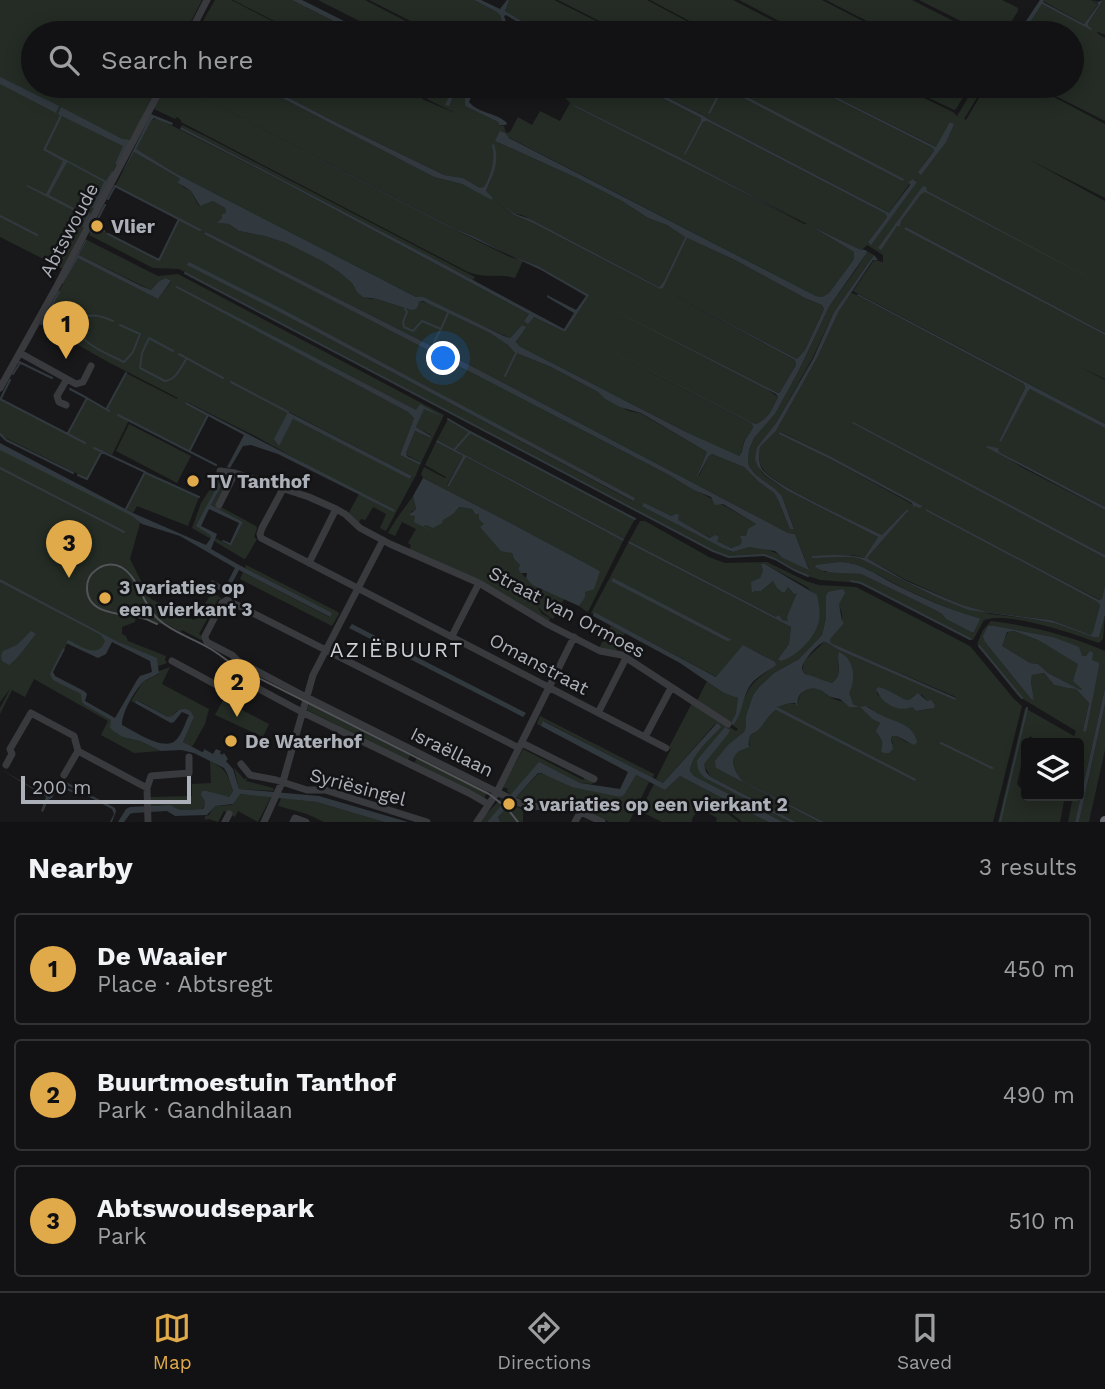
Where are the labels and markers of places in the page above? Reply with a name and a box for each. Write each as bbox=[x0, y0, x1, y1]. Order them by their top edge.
place label: Vlier bbox=[111, 215, 156, 238]
marker: Vlier bbox=[89, 218, 105, 234]
pin: 1 bbox=[43, 301, 89, 359]
place label: TV Tanthof bbox=[207, 470, 310, 493]
marker: TV Tanthof bbox=[185, 473, 201, 489]
pin: 3 bbox=[46, 520, 92, 578]
place label: 3 variaties op een vierkant 3 bbox=[119, 576, 253, 621]
marker: 3 variaties op een vierkant 3 bbox=[97, 590, 113, 606]
pin: 2 bbox=[214, 659, 260, 717]
place label: De Waterhof bbox=[245, 730, 362, 753]
marker: De Waterhof bbox=[223, 733, 239, 749]
place label: 3 variaties op een vierkant 2 bbox=[523, 793, 788, 816]
marker: 3 variaties op een vierkant 2 bbox=[501, 796, 517, 812]

